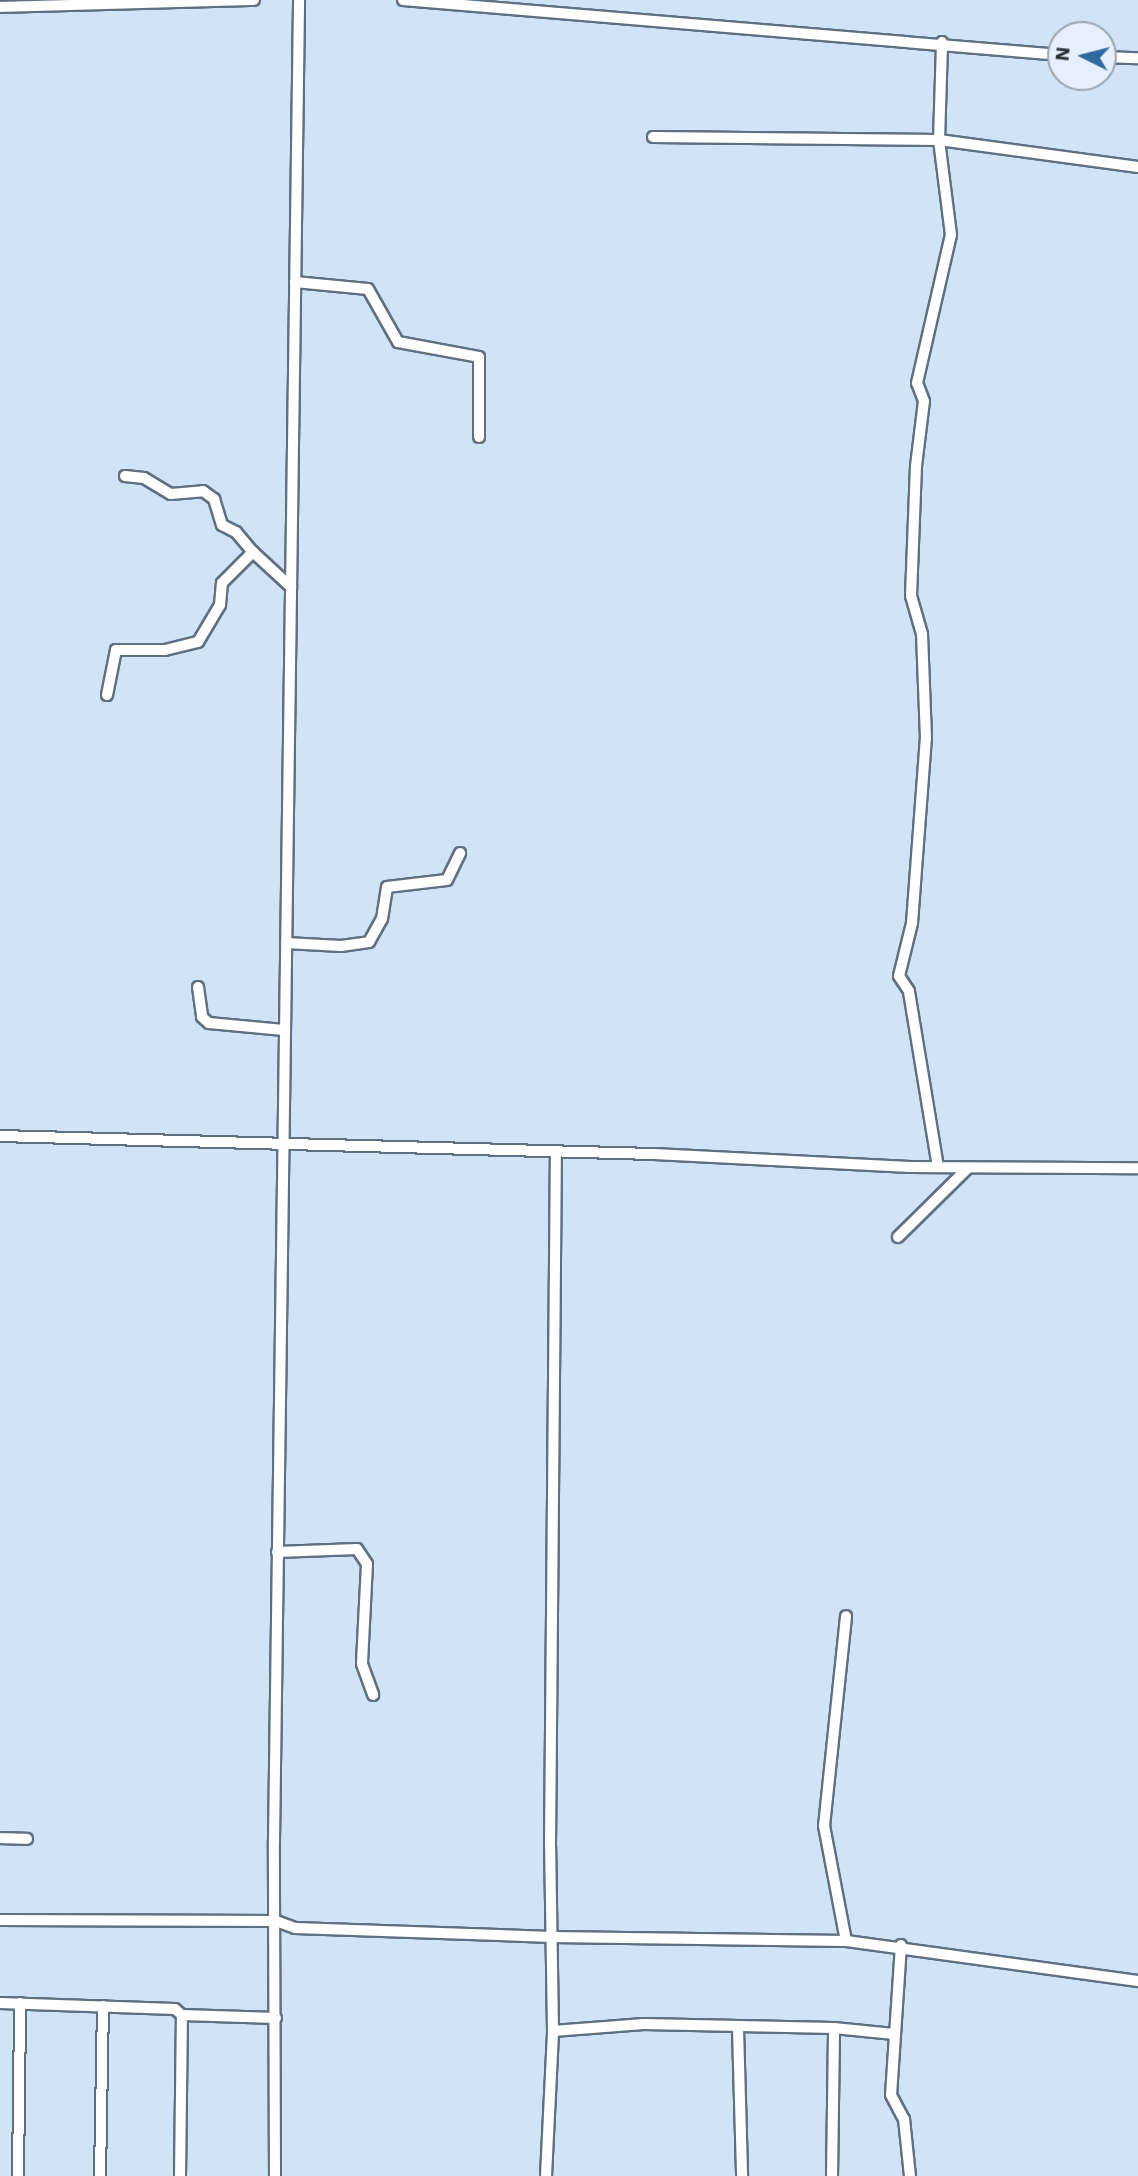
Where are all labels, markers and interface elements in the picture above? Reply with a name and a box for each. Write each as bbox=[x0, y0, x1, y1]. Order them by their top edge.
north arrow bbox=[1047, 21, 1117, 91]
text: N bbox=[1050, 46, 1075, 62]

